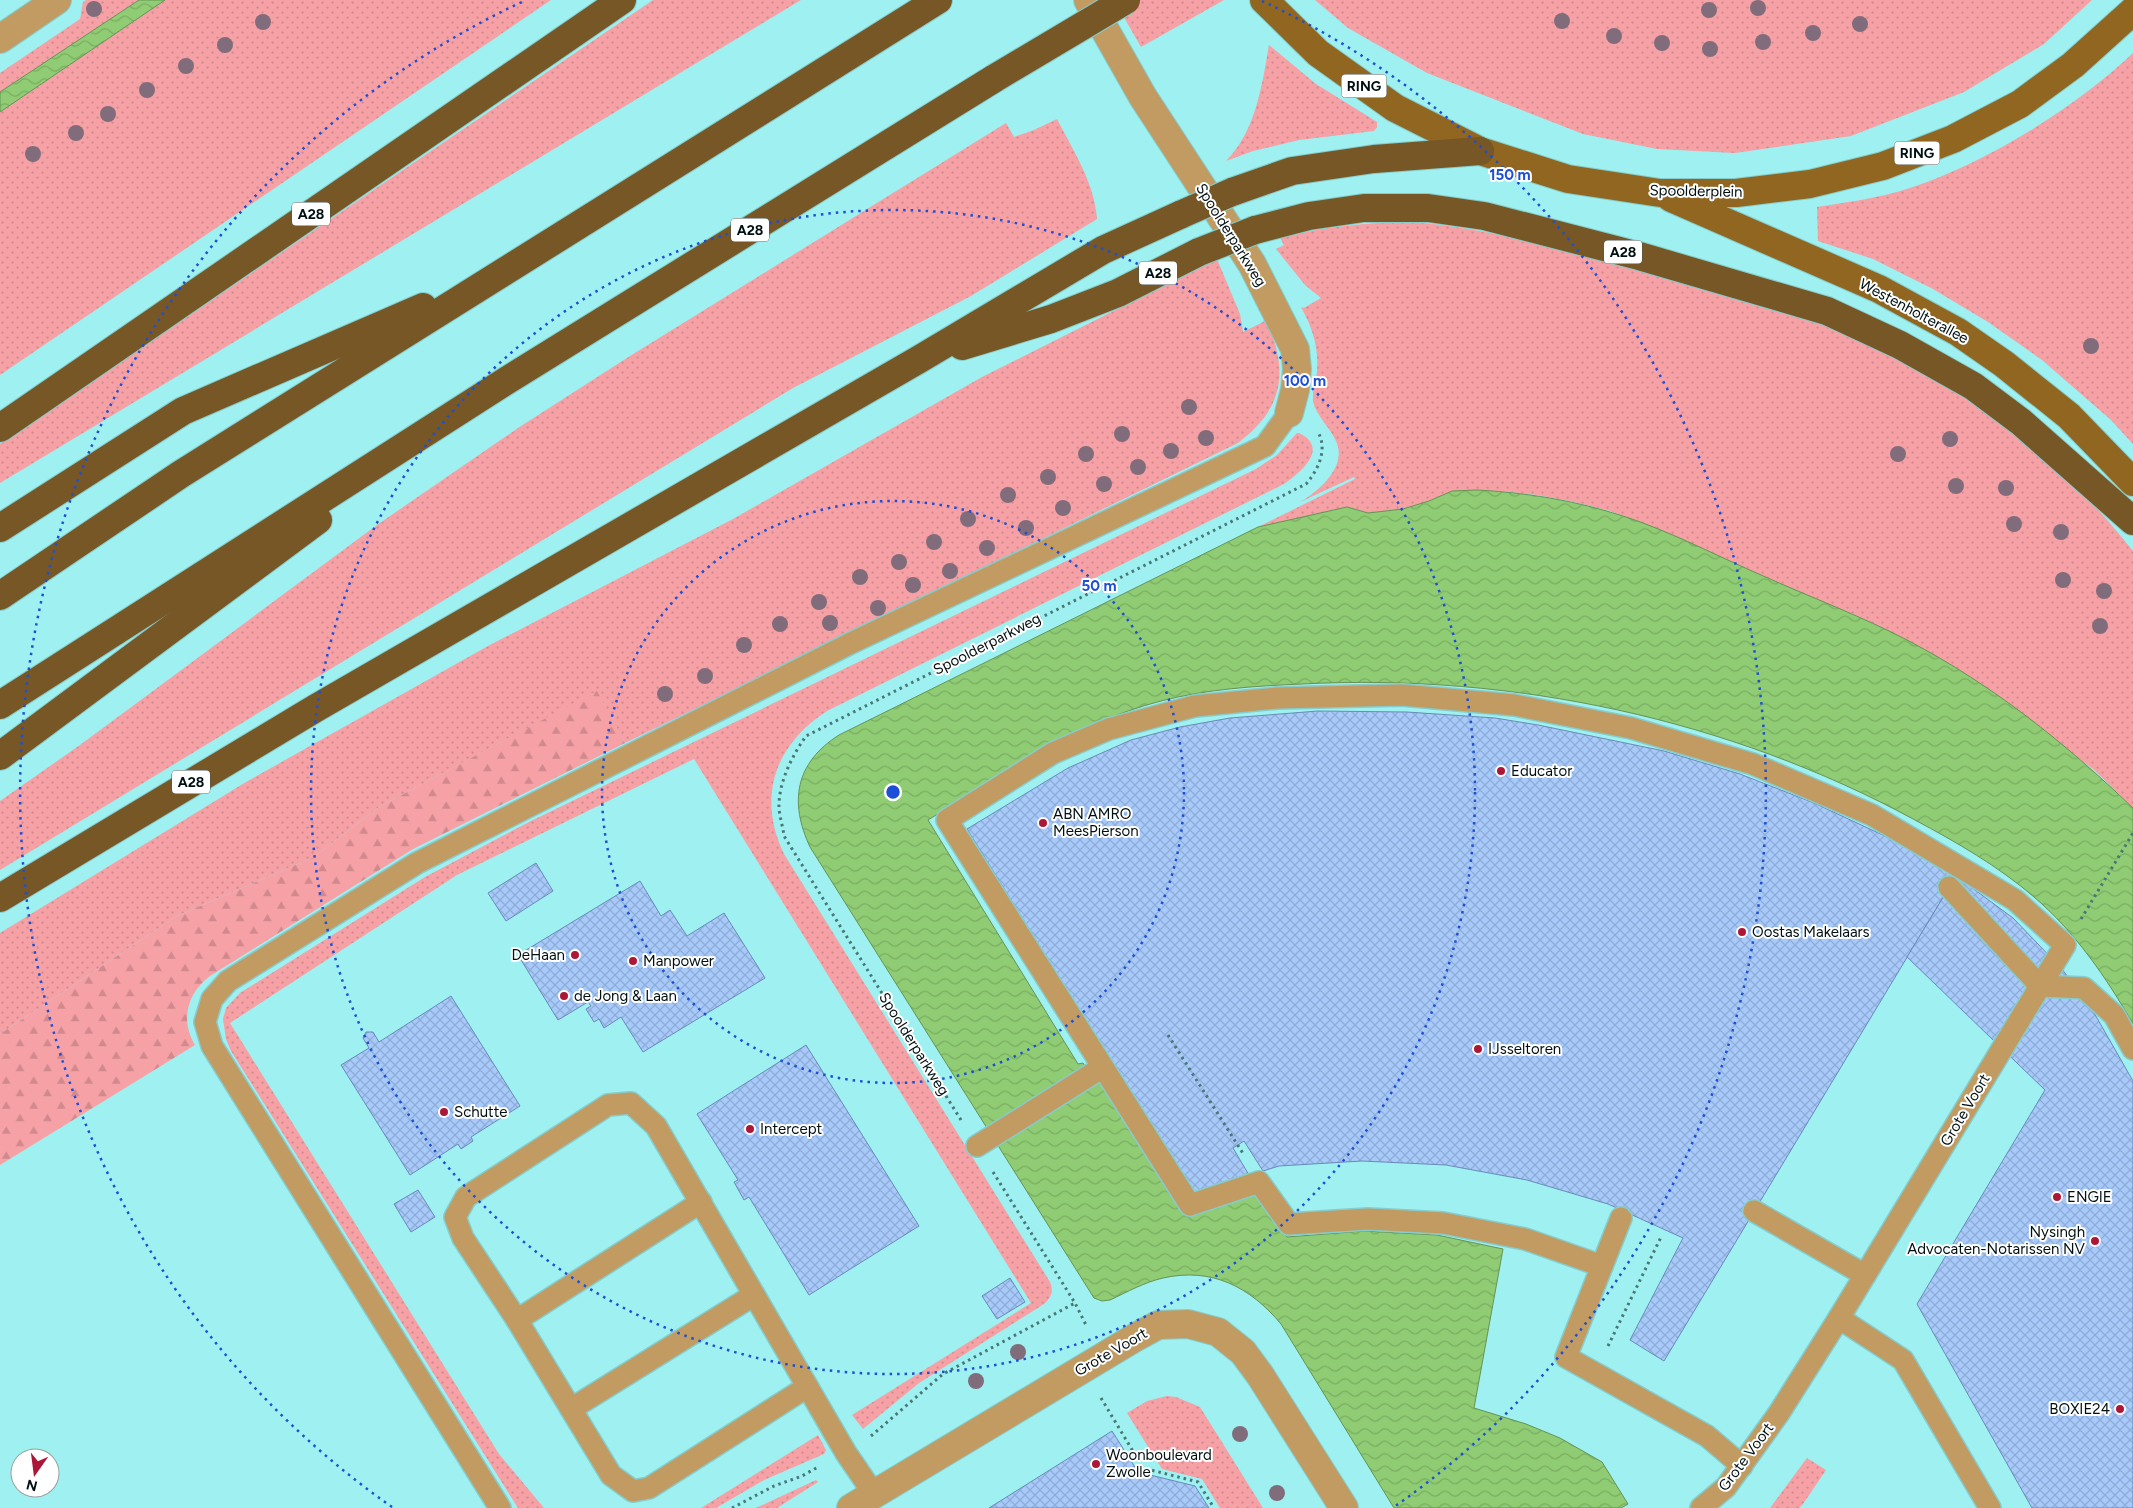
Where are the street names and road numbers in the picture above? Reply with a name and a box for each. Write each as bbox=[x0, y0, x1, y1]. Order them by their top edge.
road number: RING bbox=[1342, 74, 1386, 98]
road number: RING bbox=[1894, 142, 1940, 164]
street label: Spoolderparkweg bbox=[1192, 180, 1270, 290]
street label: Spoolderplein bbox=[1649, 181, 1743, 201]
road number: A28 bbox=[292, 202, 330, 225]
road number: A28 bbox=[731, 218, 769, 242]
road number: A28 bbox=[1604, 240, 1642, 264]
road number: A28 bbox=[1139, 262, 1177, 284]
street label: Westenholterallee bbox=[1856, 275, 1972, 347]
street label: Spoolderparkweg bbox=[930, 609, 1044, 679]
road number: A28 bbox=[172, 770, 210, 794]
street label: Spoolderparkweg bbox=[875, 989, 953, 1099]
street label: Grote Voort bbox=[1937, 1071, 1994, 1149]
street label: Grote Voort bbox=[1072, 1324, 1151, 1380]
street label: Grote Voort bbox=[1715, 1419, 1778, 1495]

